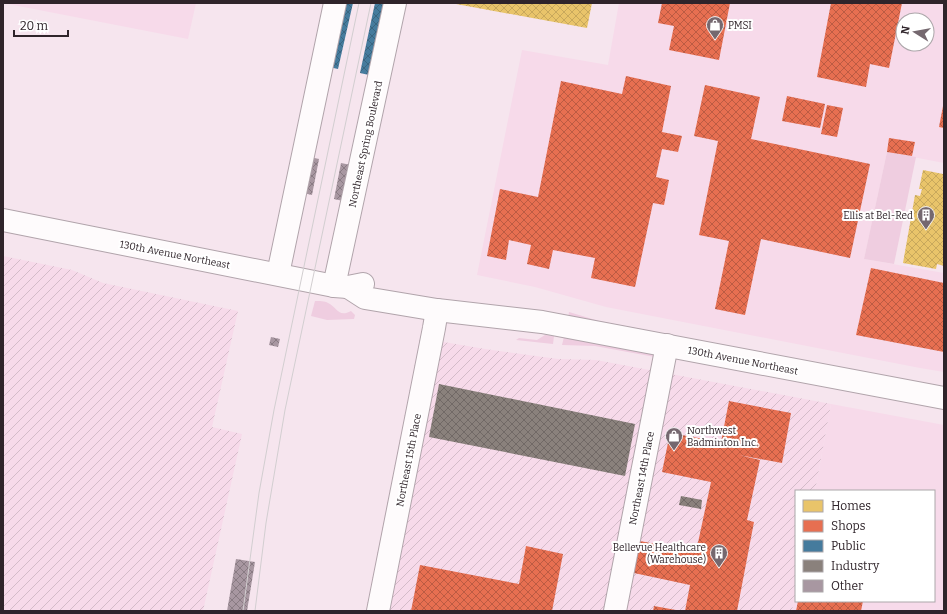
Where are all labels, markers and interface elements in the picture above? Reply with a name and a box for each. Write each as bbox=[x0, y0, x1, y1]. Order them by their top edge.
scale bar bbox=[14, 12, 68, 38]
north arrow bbox=[895, 12, 935, 52]
shop icon: PMSI bbox=[705, 15, 725, 40]
text: 20 m bbox=[20, 19, 49, 33]
place label: PMSI bbox=[728, 20, 752, 32]
text: N bbox=[898, 24, 913, 36]
street label: Northeast Spring Boulevard bbox=[347, 80, 385, 209]
building icon: Ellis at Bel-Red bbox=[916, 205, 936, 230]
place label: Ellis at Bel-Red bbox=[843, 210, 913, 222]
street label: 130th Avenue Northeast bbox=[119, 238, 231, 272]
street label: 130th Avenue Northeast bbox=[687, 344, 799, 378]
street label: Northeast 15th Place bbox=[394, 413, 424, 508]
place label: Northwest Badminton Inc. bbox=[687, 425, 758, 449]
shop icon: Northwest Badminton Inc. bbox=[664, 426, 684, 451]
street label: Northeast 14th Place bbox=[627, 430, 657, 526]
legend bbox=[795, 490, 935, 602]
text: Homes bbox=[831, 499, 871, 513]
text: Shops bbox=[831, 519, 866, 533]
text: Public bbox=[831, 539, 866, 553]
place label: Bellevue Healthcare (Warehouse) bbox=[613, 542, 706, 566]
building icon: Bellevue Healthcare (Warehouse) bbox=[709, 543, 729, 568]
text: Industry bbox=[831, 559, 880, 573]
text: Other bbox=[831, 579, 864, 593]

